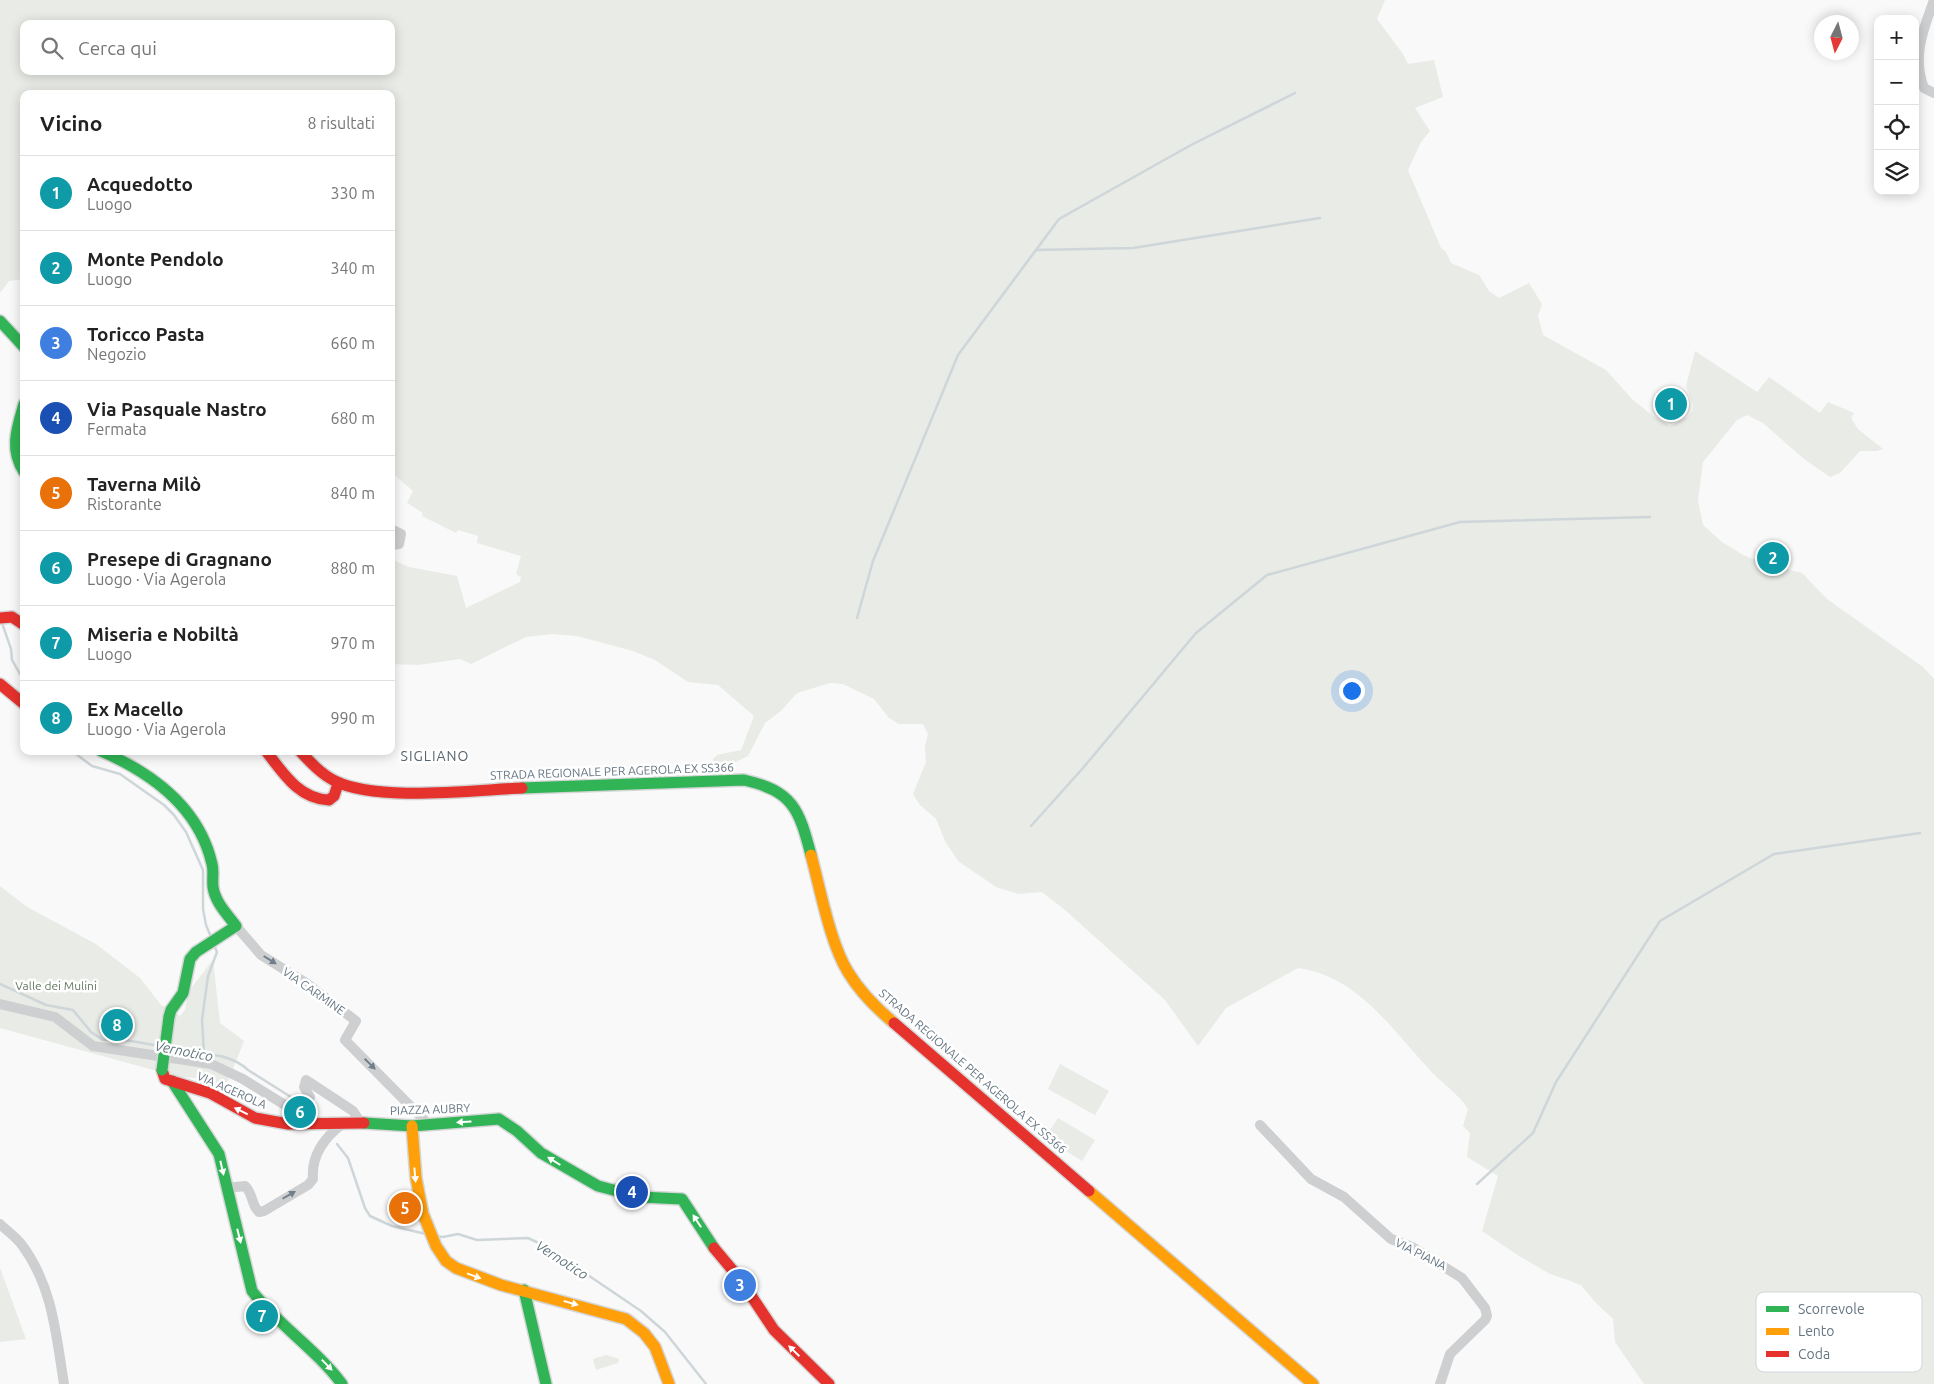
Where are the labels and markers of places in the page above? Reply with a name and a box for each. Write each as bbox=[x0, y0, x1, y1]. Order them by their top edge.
pin: 1 bbox=[1655, 385, 1687, 423]
pin: 2 bbox=[1757, 539, 1789, 577]
pin: 8 bbox=[101, 1006, 133, 1044]
pin: 6 bbox=[284, 1093, 316, 1131]
pin: 4 bbox=[616, 1173, 648, 1211]
pin: 5 bbox=[389, 1189, 421, 1227]
pin: 3 bbox=[724, 1266, 756, 1304]
pin: 7 bbox=[246, 1297, 278, 1335]

